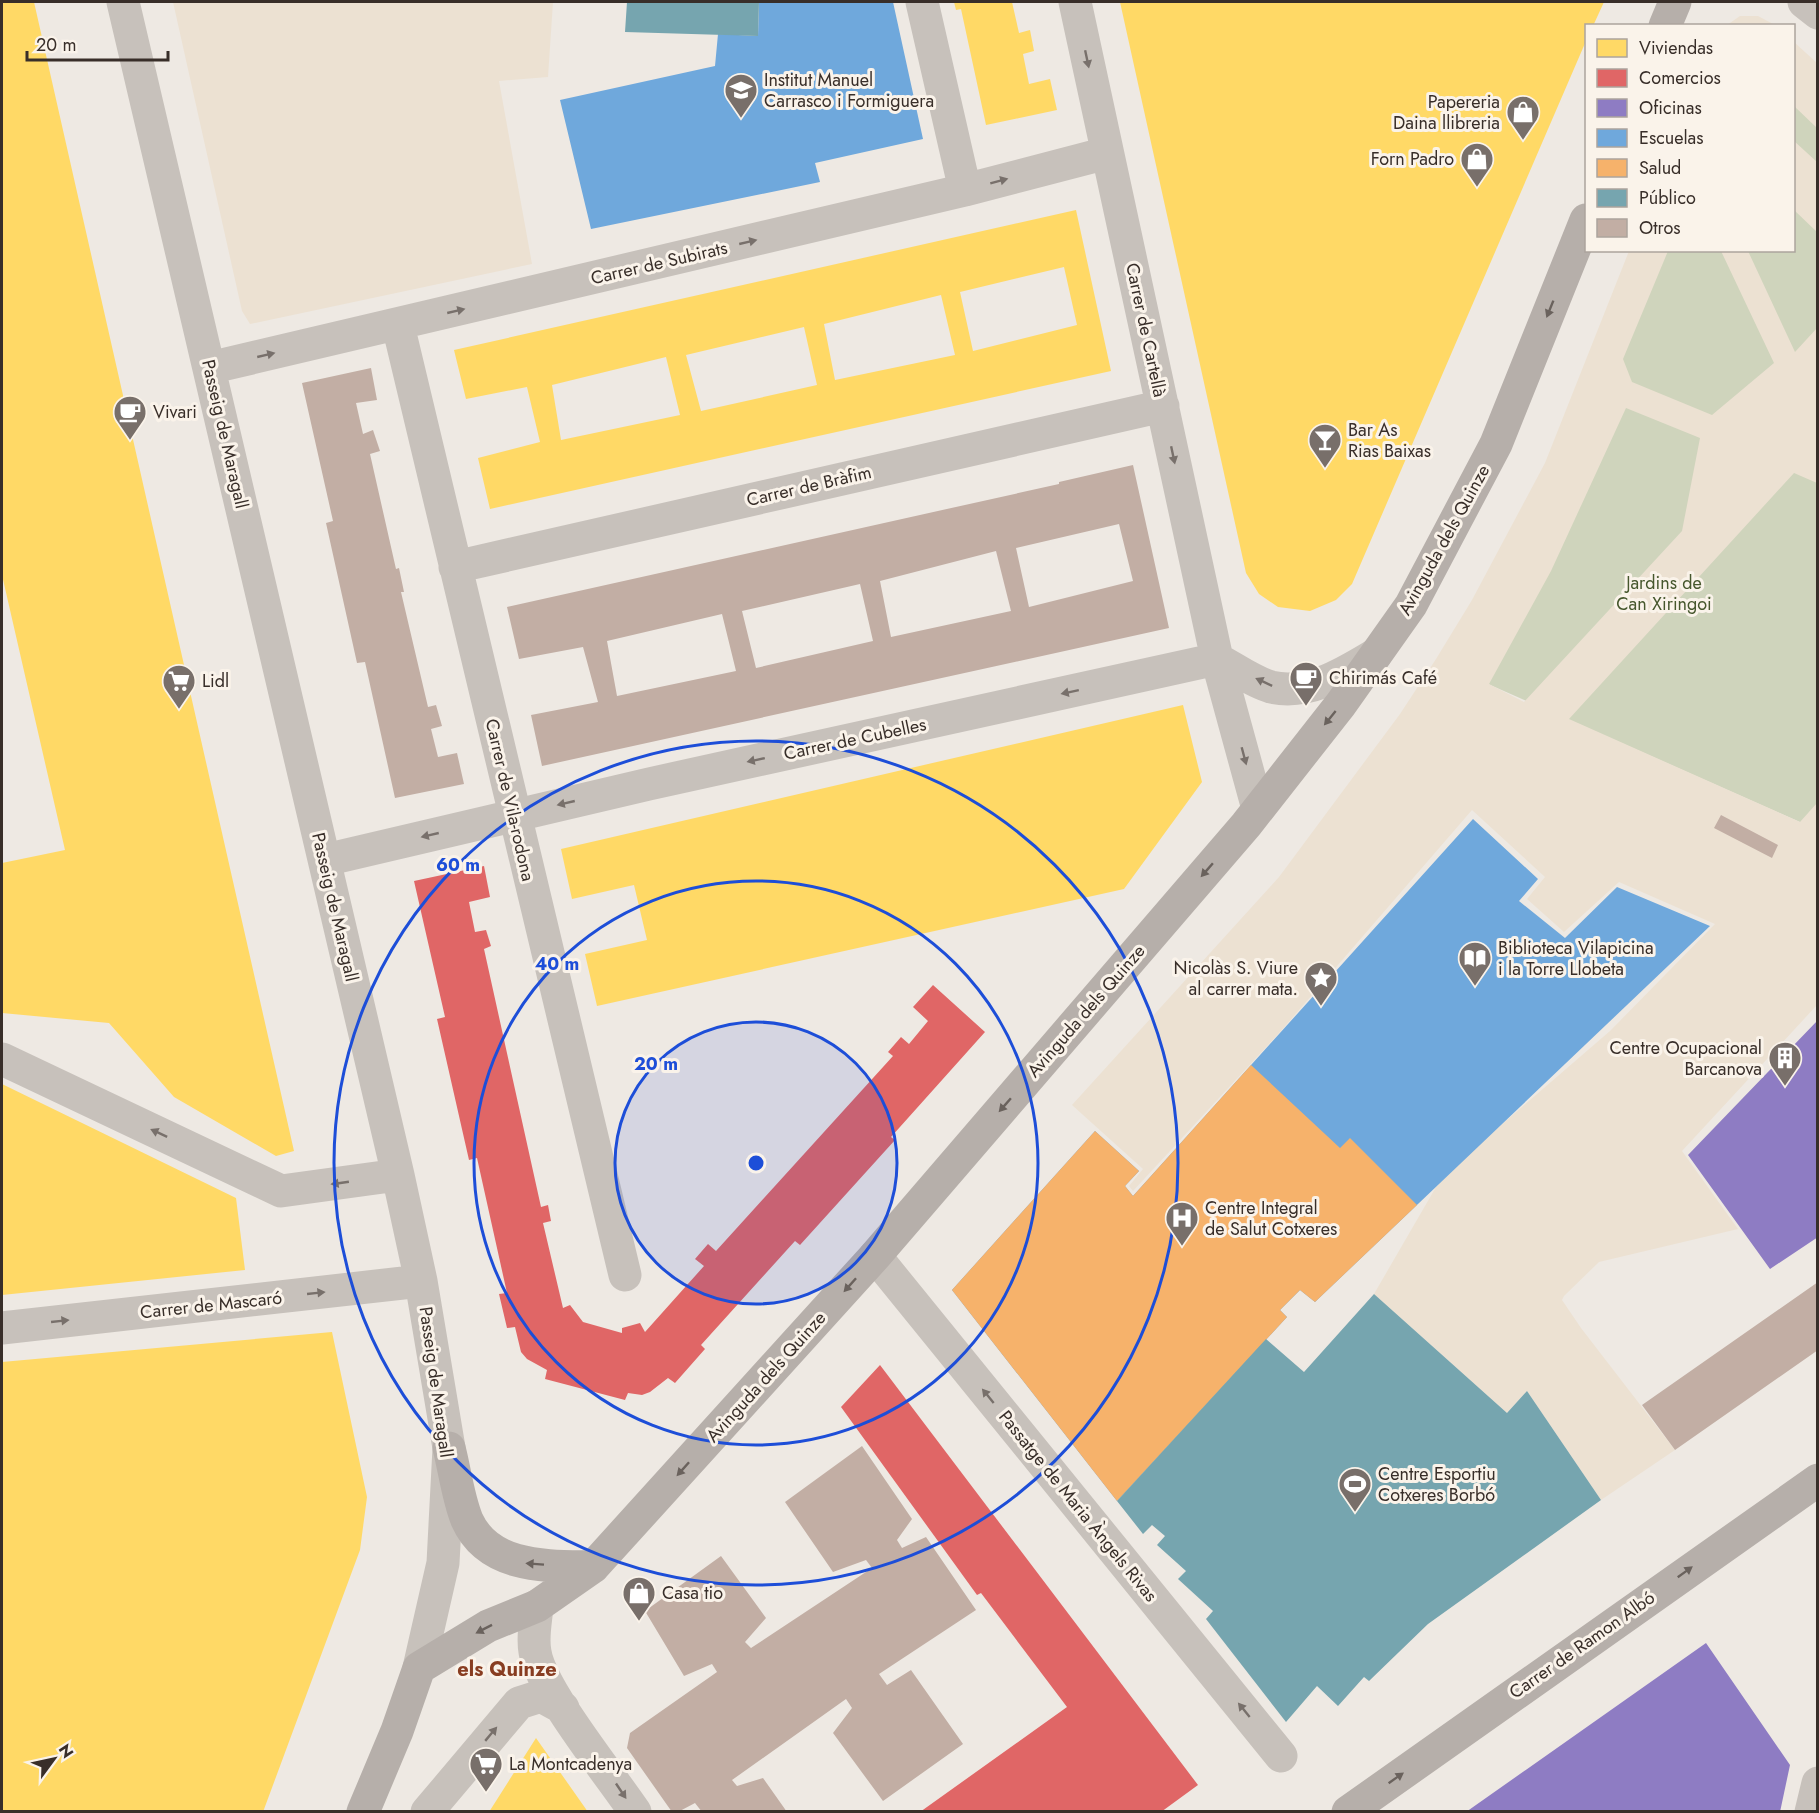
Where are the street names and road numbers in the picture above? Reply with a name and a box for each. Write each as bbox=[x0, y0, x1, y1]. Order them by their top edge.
street label: Carrer de Subirats bbox=[588, 235, 730, 291]
street label: Carrer de Cartellà bbox=[1119, 260, 1173, 400]
street label: Passeig de Maragall bbox=[195, 357, 255, 511]
street label: Carrer de Bràfim bbox=[744, 459, 874, 513]
street label: Avinguda dels Quinze bbox=[1392, 460, 1496, 620]
street label: Carrer de Cubelles bbox=[781, 711, 929, 767]
street label: Carrer de Vila-rodona bbox=[479, 716, 541, 884]
street label: Passeig de Maragall bbox=[305, 830, 365, 984]
street label: Avinguda dels Quinze bbox=[1021, 939, 1151, 1083]
street label: Carrer de Mascaró bbox=[139, 1285, 283, 1325]
street label: Passeig de Maragall bbox=[413, 1305, 459, 1459]
street label: Avinguda dels Quinze bbox=[700, 1306, 832, 1448]
street label: Passatge de Maria Àngels Rivas bbox=[992, 1405, 1164, 1607]
street label: Carrer de Ramon Albó bbox=[1504, 1585, 1660, 1705]

